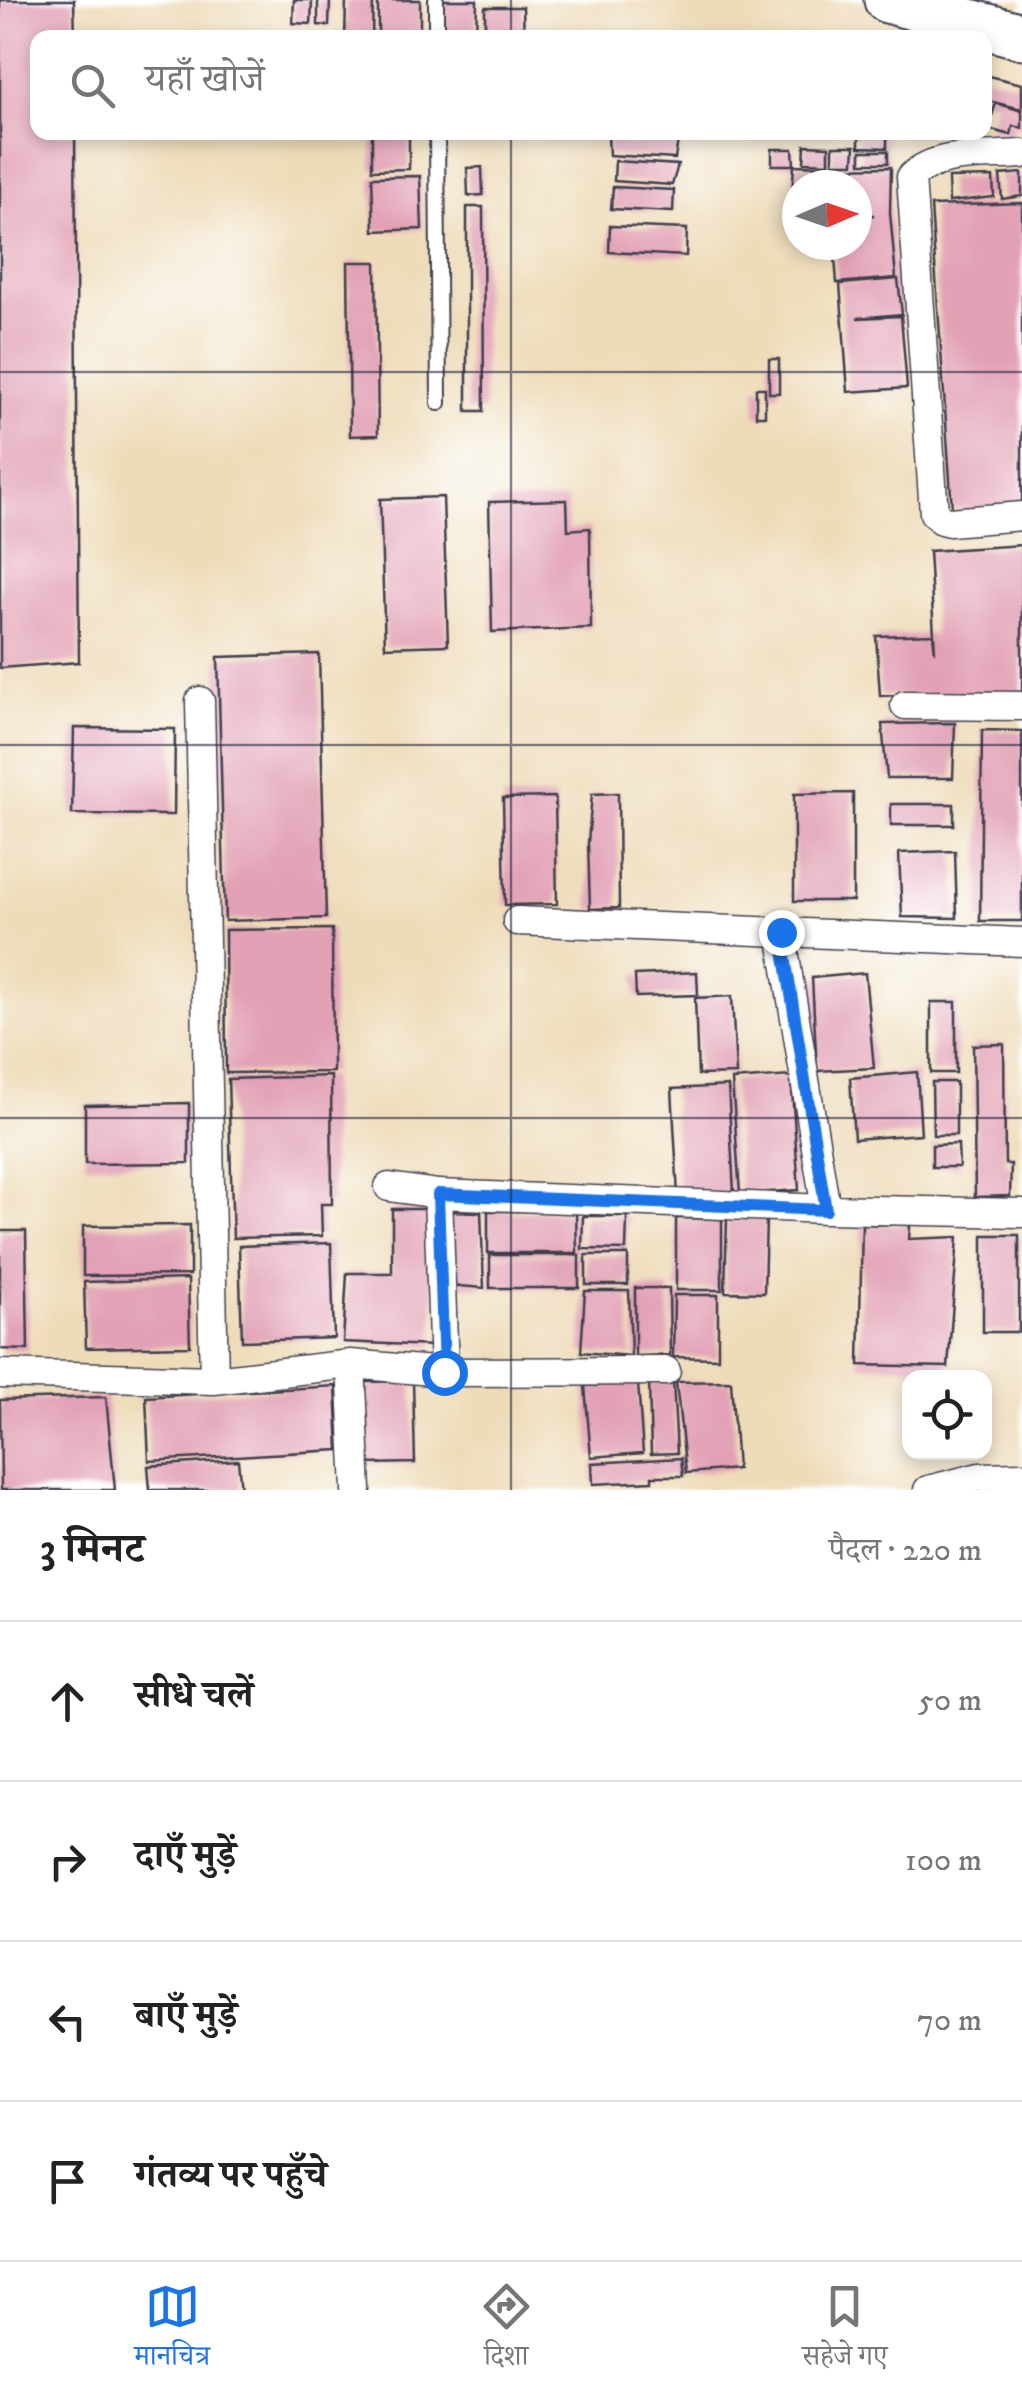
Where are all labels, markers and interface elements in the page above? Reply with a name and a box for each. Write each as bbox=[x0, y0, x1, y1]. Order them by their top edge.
search box bbox=[30, 30, 992, 140]
text: यहाँ खोजें bbox=[145, 56, 264, 104]
icon: search bbox=[65, 58, 120, 113]
north arrow bbox=[782, 170, 872, 260]
route end bbox=[759, 910, 805, 956]
route start bbox=[422, 1350, 468, 1396]
map controls bbox=[902, 1370, 992, 1460]
button: locate bbox=[902, 1370, 992, 1460]
text: 3 मिनट bbox=[40, 1524, 144, 1576]
text: पैदल · 220 m bbox=[829, 1531, 982, 1571]
text: सीधे चलें bbox=[135, 1672, 253, 1720]
icon: ahead bbox=[40, 1674, 95, 1729]
text: 50 m bbox=[918, 1681, 982, 1721]
text: दाएँ मुड़ें bbox=[135, 1832, 236, 1880]
icon: right bbox=[40, 1834, 95, 1889]
text: 100 m bbox=[905, 1841, 982, 1881]
text: बाएँ मुड़ें bbox=[135, 1992, 237, 2040]
icon: left bbox=[40, 1994, 95, 2049]
text: 70 m bbox=[917, 2001, 982, 2041]
text: गंतव्य पर पहुँचे bbox=[135, 2152, 327, 2200]
icon: arrive bbox=[40, 2154, 95, 2209]
tab: मानचित्र bbox=[134, 2279, 210, 2383]
tab: दिशा bbox=[479, 2279, 534, 2383]
tab: सहेजे गए bbox=[802, 2279, 888, 2383]

